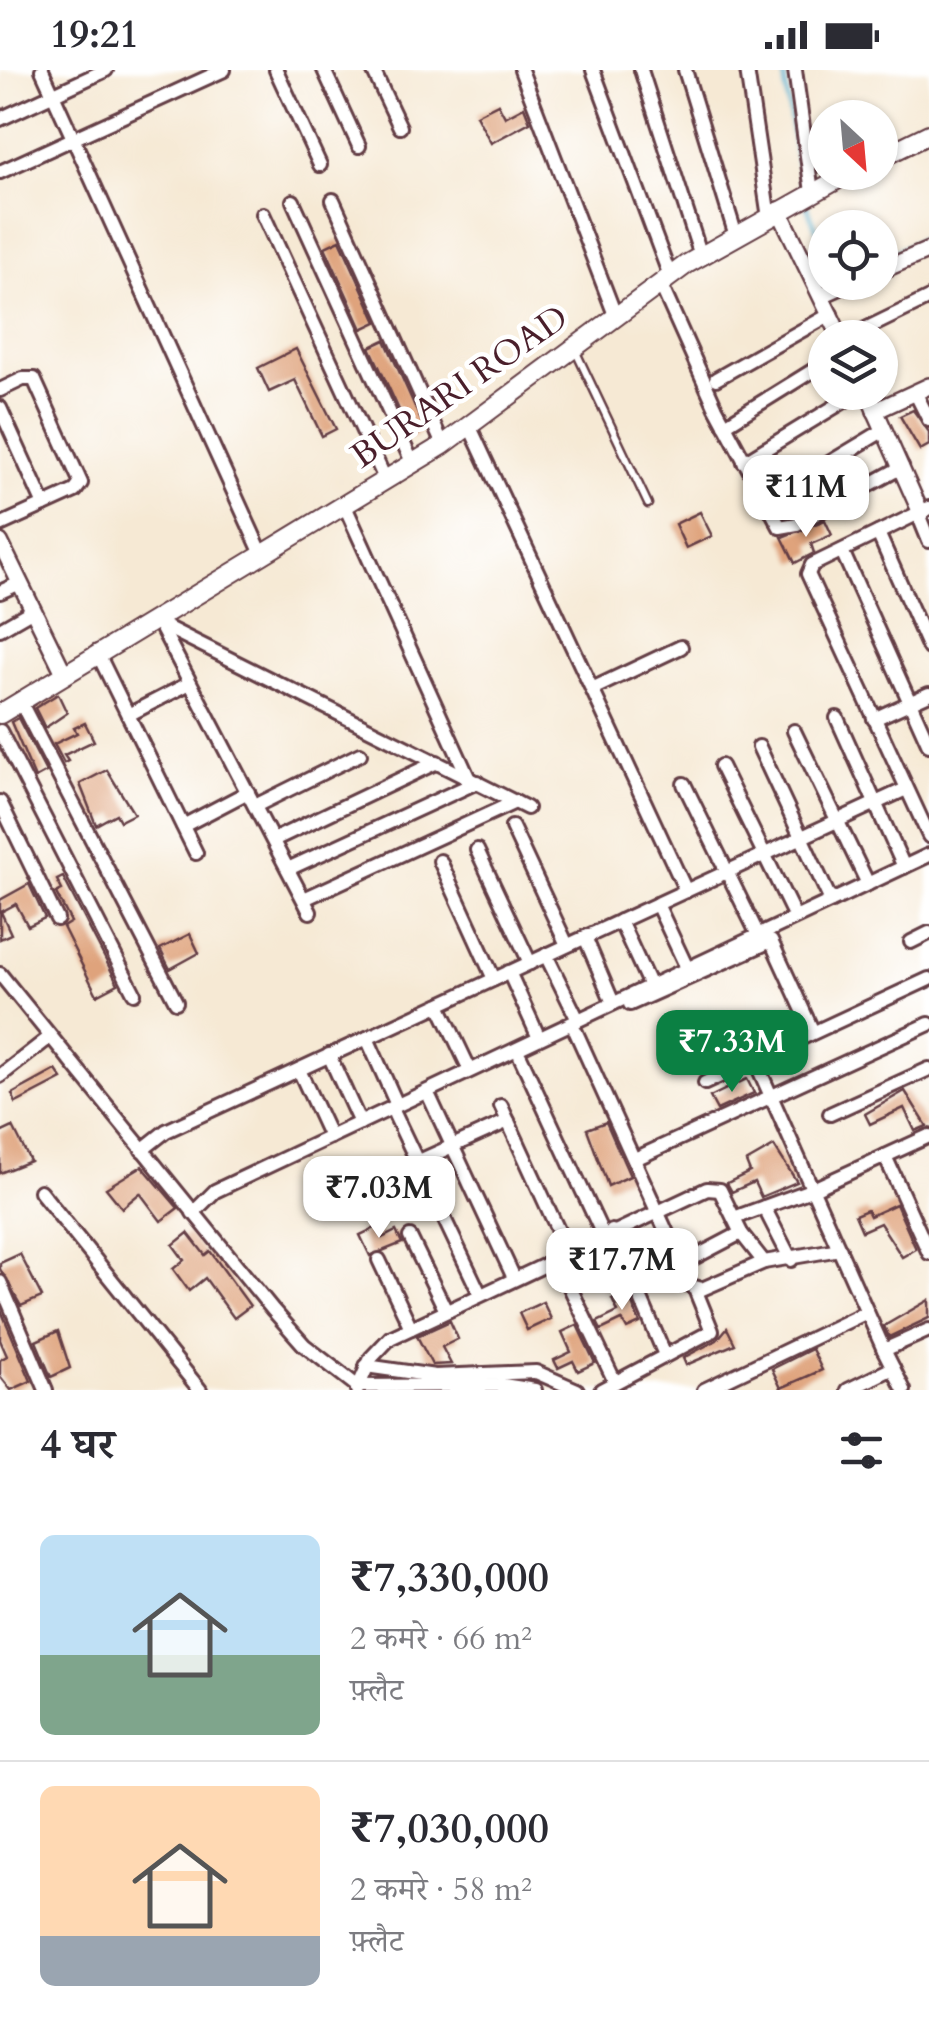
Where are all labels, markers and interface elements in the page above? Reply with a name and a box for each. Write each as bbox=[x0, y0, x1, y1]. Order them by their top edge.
text: 19:21 bbox=[50, 9, 139, 61]
north arrow bbox=[808, 100, 898, 190]
map controls bbox=[808, 100, 898, 410]
button: locate bbox=[808, 210, 898, 300]
street label: BURARI ROAD bbox=[341, 294, 578, 480]
button: layers bbox=[808, 320, 898, 410]
pin: ₹11M bbox=[747, 455, 865, 540]
text: ₹11M bbox=[765, 465, 847, 509]
pin: ₹7.33M bbox=[651, 1010, 813, 1095]
text: ₹7.33M bbox=[678, 1020, 786, 1064]
pin: ₹7.03M bbox=[298, 1156, 460, 1241]
text: ₹7.03M bbox=[325, 1166, 433, 1210]
pin: ₹17.7M bbox=[541, 1228, 703, 1313]
text: ₹17.7M bbox=[568, 1238, 676, 1282]
text: 4 घर bbox=[40, 1416, 115, 1473]
icon: filters bbox=[834, 1423, 889, 1478]
text: ₹7,330,000 bbox=[350, 1549, 549, 1606]
icon: home bbox=[120, 1575, 240, 1695]
text: 2 कमरे · 66 m² bbox=[350, 1617, 532, 1661]
text: फ़्लैट bbox=[350, 1669, 403, 1713]
text: ₹7,030,000 bbox=[350, 1800, 549, 1857]
icon: home bbox=[120, 1826, 240, 1946]
text: 2 कमरे · 58 m² bbox=[350, 1868, 532, 1912]
text: फ़्लैट bbox=[350, 1920, 403, 1964]

